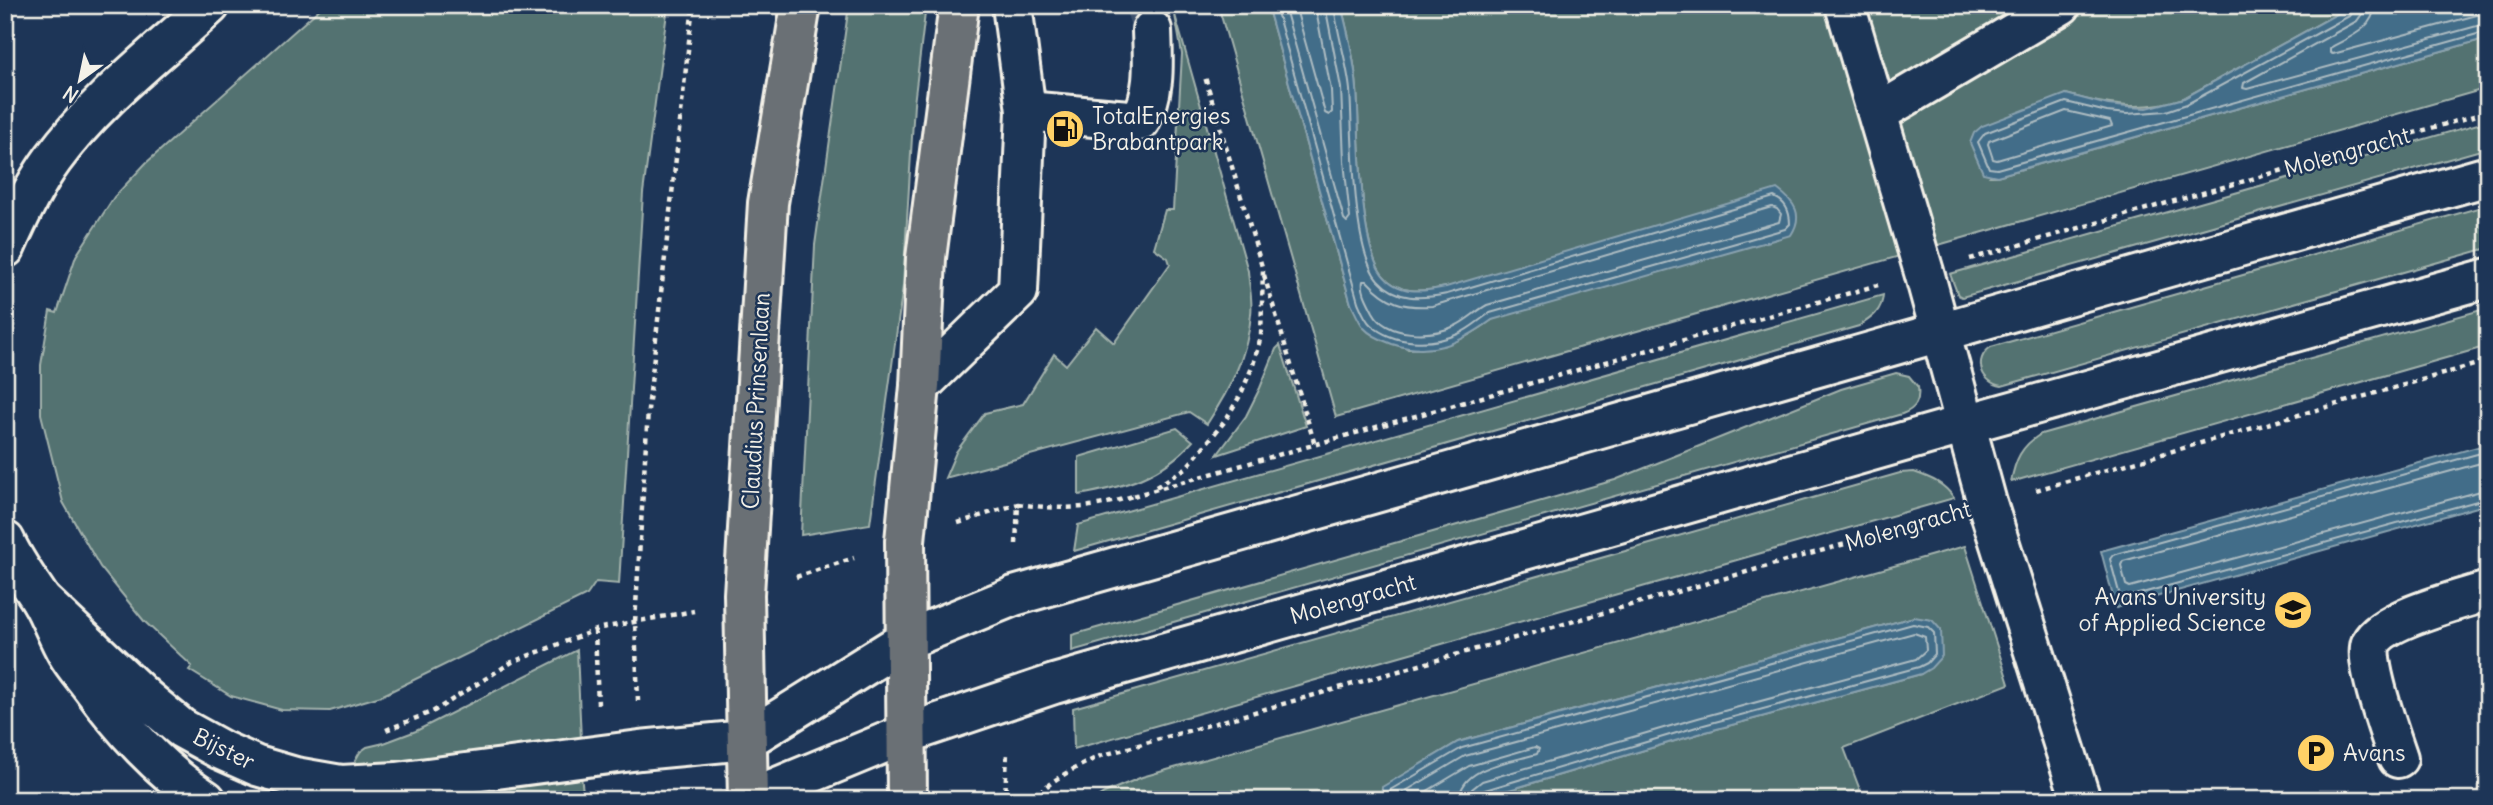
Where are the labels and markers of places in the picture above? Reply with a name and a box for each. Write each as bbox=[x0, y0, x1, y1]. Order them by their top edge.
place label: TotalEnergies Brabantpark bbox=[1092, 101, 1230, 156]
fuel station icon: TotalEnergies Brabantpark bbox=[1044, 108, 1086, 150]
place label: Avans University of Applied Science bbox=[2078, 582, 2266, 637]
school or university icon: Avans University of Applied Science bbox=[2272, 589, 2314, 631]
parking icon: Avans bbox=[2295, 732, 2337, 774]
place label: Avans bbox=[2343, 738, 2406, 767]

